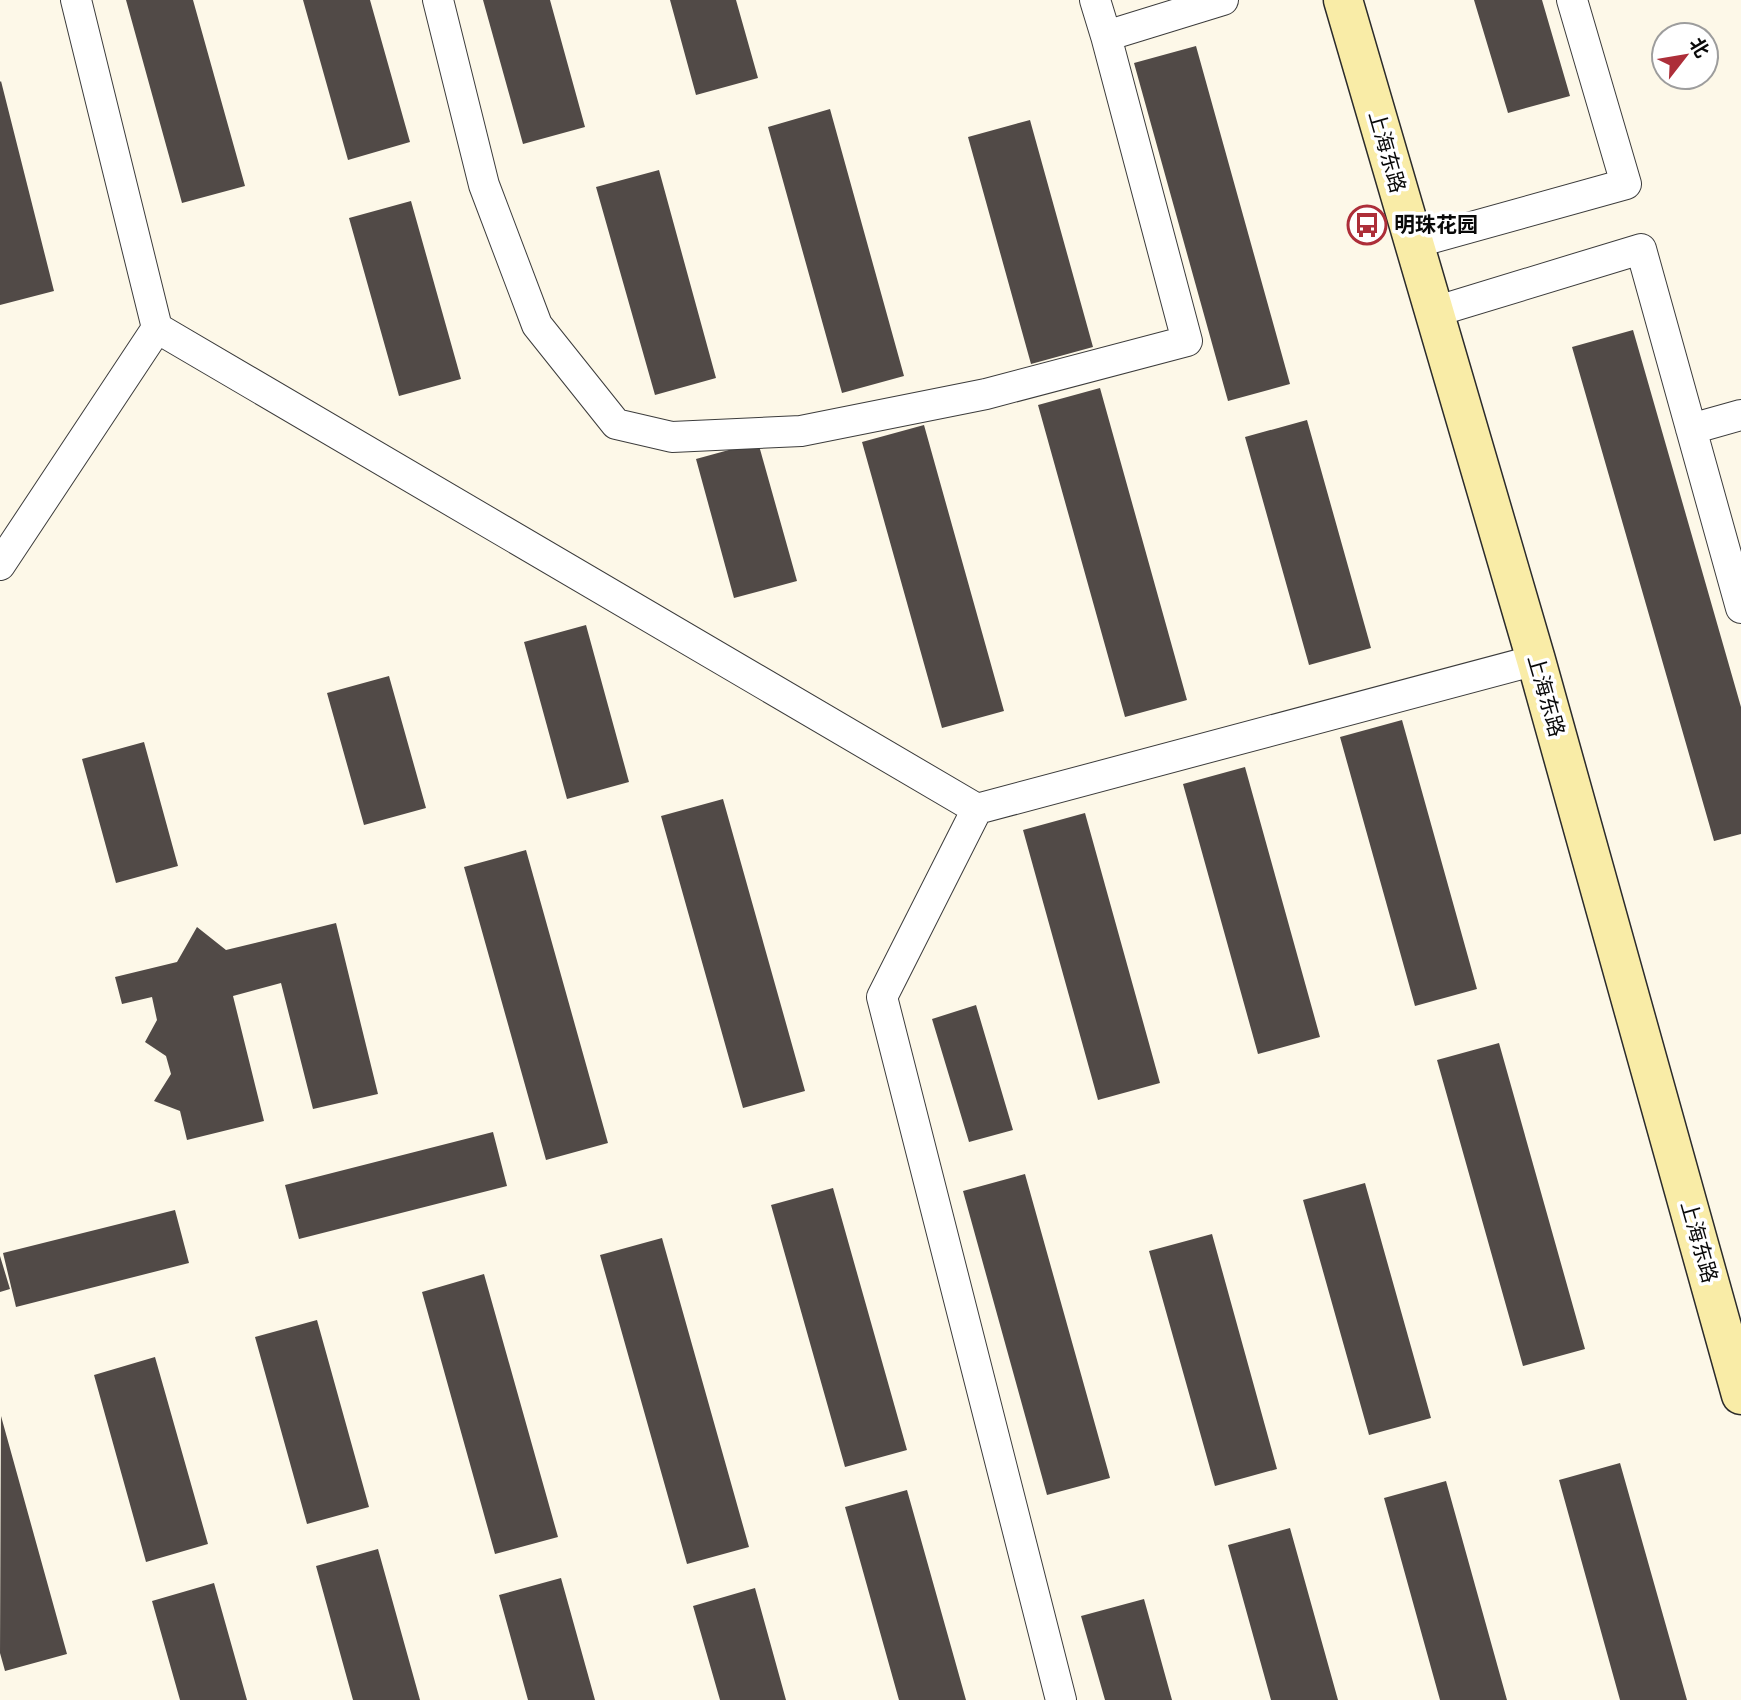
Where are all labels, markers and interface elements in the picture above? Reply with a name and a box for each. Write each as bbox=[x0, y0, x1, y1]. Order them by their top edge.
north arrow bbox=[1650, 21, 1720, 91]
text: 北 bbox=[1684, 32, 1716, 62]
street label: 上海东路 bbox=[1362, 107, 1413, 196]
bus stop icon: 明珠花园 bbox=[1346, 204, 1388, 246]
place label: 明珠花园 bbox=[1394, 210, 1478, 239]
street label: 上海东路 bbox=[1521, 651, 1572, 740]
street label: 上海东路 bbox=[1674, 1197, 1725, 1286]

